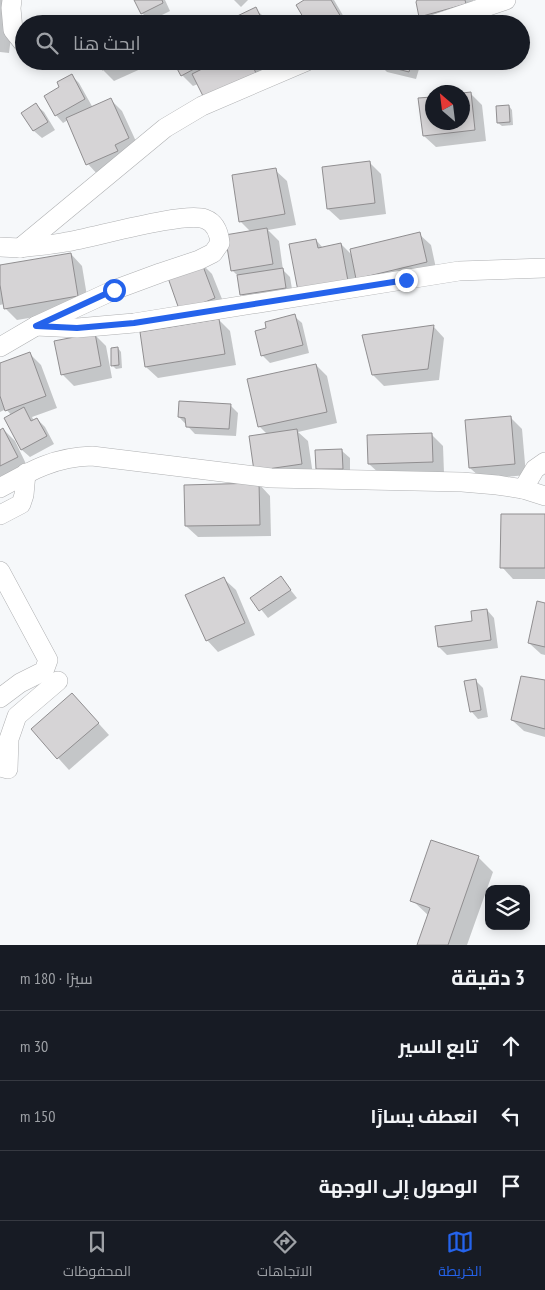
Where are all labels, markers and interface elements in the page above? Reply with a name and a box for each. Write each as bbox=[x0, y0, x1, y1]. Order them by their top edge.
search box bbox=[15, 15, 530, 70]
icon: search bbox=[33, 29, 61, 57]
text: ابحث هنا bbox=[73, 31, 141, 55]
north arrow bbox=[425, 85, 470, 130]
route end bbox=[395, 269, 418, 292]
route start bbox=[103, 279, 126, 302]
map controls bbox=[485, 885, 530, 930]
button: layers bbox=[485, 885, 530, 930]
text: 3 دقيقة bbox=[451, 964, 525, 991]
text: سيرًا · 180 m bbox=[20, 968, 93, 988]
icon: ahead bbox=[497, 1032, 525, 1060]
text: تابع السير bbox=[399, 1034, 478, 1058]
text: 30 m bbox=[20, 1036, 48, 1056]
icon: left bbox=[497, 1102, 525, 1130]
text: انعطف يسارًا bbox=[370, 1104, 478, 1128]
text: 150 m bbox=[20, 1106, 55, 1126]
icon: arrive bbox=[497, 1172, 525, 1200]
text: الوصول إلى الوجهة bbox=[319, 1174, 478, 1198]
tab: المحفوظات bbox=[63, 1228, 131, 1284]
tab: الاتجاهات bbox=[257, 1228, 312, 1284]
tab: الخريطة bbox=[438, 1228, 482, 1284]

